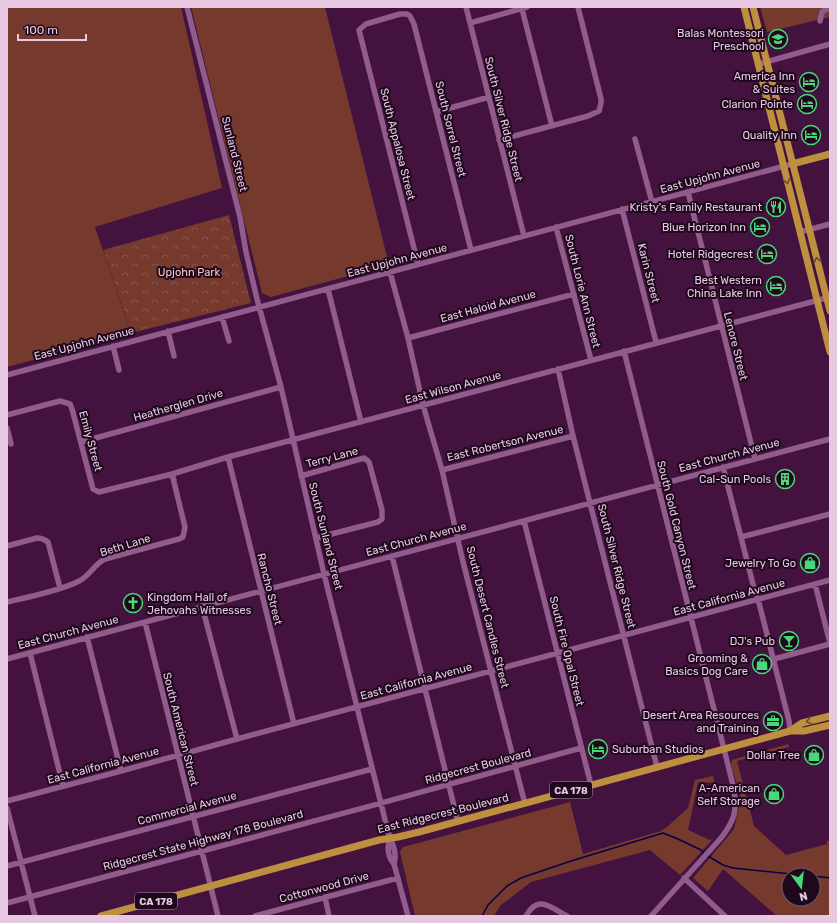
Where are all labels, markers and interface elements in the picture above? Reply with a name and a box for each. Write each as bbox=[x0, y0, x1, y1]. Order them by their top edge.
scale bar bbox=[18, 16, 86, 42]
text: 100 m bbox=[24, 23, 58, 37]
place label: Balas Montessori Preschool bbox=[677, 27, 764, 53]
school or university icon: Balas Montessori Preschool bbox=[767, 28, 789, 50]
street label: South Silver Ridge Street bbox=[482, 55, 525, 183]
place label: America Inn & Suites bbox=[734, 70, 795, 96]
hotel icon: America Inn & Suites bbox=[798, 71, 820, 93]
street label: South Sorrel Street bbox=[432, 80, 469, 179]
street label: South Appalosa Street bbox=[377, 87, 418, 202]
hotel icon: Clarion Pointe bbox=[796, 93, 818, 115]
place label: Clarion Pointe bbox=[721, 98, 793, 111]
street label: Sunland Street bbox=[219, 115, 250, 194]
hotel icon: Quality Inn bbox=[800, 124, 822, 146]
place label: Quality Inn bbox=[742, 129, 797, 142]
street label: East Upjohn Avenue bbox=[659, 157, 762, 196]
one-way arrow bbox=[782, 177, 791, 184]
restaurant icon: Kristy's Family Restaurant bbox=[765, 196, 787, 218]
place label: Kristy's Family Restaurant bbox=[629, 201, 763, 214]
hotel icon: Blue Horizon Inn bbox=[749, 216, 771, 238]
place label: Blue Horizon Inn bbox=[662, 221, 746, 234]
street label: South Lorie Ann Street bbox=[562, 233, 603, 350]
street label: East Upjohn Avenue bbox=[346, 241, 449, 280]
street label: Karin Street bbox=[635, 242, 662, 305]
hotel icon: Hotel Ridgecrest bbox=[756, 243, 778, 265]
place label: Hotel Ridgecrest bbox=[668, 248, 754, 261]
one-way arrow bbox=[814, 256, 822, 263]
park label: Upjohn Park bbox=[158, 266, 220, 279]
place label: Best Western China Lake Inn bbox=[687, 274, 762, 300]
hotel icon: Best Western China Lake Inn bbox=[765, 275, 787, 297]
street label: East Haloid Avenue bbox=[439, 287, 537, 325]
street label: Lenore Street bbox=[721, 311, 750, 382]
street label: East Upjohn Avenue bbox=[33, 324, 136, 363]
street label: East Wilson Avenue bbox=[404, 368, 503, 407]
street label: Heatherglen Drive bbox=[132, 386, 224, 424]
street label: Emily Street bbox=[76, 409, 105, 473]
street label: East Robertson Avenue bbox=[446, 423, 565, 464]
street label: East Church Avenue bbox=[677, 436, 781, 475]
street label: Terry Lane bbox=[305, 444, 360, 471]
street label: South Gold Canyon Street bbox=[654, 459, 699, 592]
building icon: Cal-Sun Pools bbox=[774, 468, 796, 490]
place label: Cal-Sun Pools bbox=[699, 473, 771, 486]
street label: South Sunland Street bbox=[306, 481, 345, 592]
street label: South Silver Ridge Street bbox=[595, 502, 638, 630]
street label: East Church Avenue bbox=[364, 520, 468, 559]
street label: Beth Lane bbox=[98, 532, 152, 559]
street label: South Desert Candles Street bbox=[464, 545, 512, 690]
street label: Rancho Street bbox=[254, 552, 285, 627]
shop icon: Jewelry To Go bbox=[799, 552, 821, 574]
place label: Jewelry To Go bbox=[725, 557, 796, 570]
street label: East California Avenue bbox=[672, 576, 786, 619]
place label: Kingdom Hall of Jehovahs Witnesses bbox=[147, 591, 252, 617]
church icon: Kingdom Hall of Jehovahs Witnesses bbox=[122, 592, 144, 614]
street label: South Fire Opal Street bbox=[547, 595, 587, 708]
street label: East Church Avenue bbox=[16, 613, 120, 652]
bar icon: DJ's Pub bbox=[778, 630, 800, 652]
place label: DJ's Pub bbox=[730, 635, 775, 648]
place label: Grooming & Basics Dog Care bbox=[665, 652, 748, 678]
shop icon: Grooming & Basics Dog Care bbox=[751, 653, 773, 675]
street label: East California Avenue bbox=[359, 660, 473, 703]
street label: South American Street bbox=[160, 671, 201, 788]
place label: Desert Area Resources and Training bbox=[642, 709, 759, 735]
office icon: Desert Area Resources and Training bbox=[762, 710, 784, 732]
one-way arrow bbox=[806, 717, 812, 725]
hotel icon: Suburban Studios bbox=[587, 738, 609, 760]
place label: Suburban Studios bbox=[612, 743, 704, 756]
street label: East California Avenue bbox=[46, 744, 160, 787]
shop icon: Dollar Tree bbox=[803, 744, 825, 766]
street label: Ridgecrest Boulevard bbox=[424, 746, 533, 787]
place label: Dollar Tree bbox=[746, 749, 800, 762]
road number: CA 178 bbox=[550, 782, 592, 798]
place label: A-American Self Storage bbox=[697, 782, 760, 808]
shop icon: A-American Self Storage bbox=[763, 783, 785, 805]
street label: Commercial Avenue bbox=[136, 789, 238, 828]
street label: East Ridgecrest Boulevard bbox=[376, 791, 510, 836]
street label: Ridgecrest State Highway 178 Boulevard bbox=[102, 807, 305, 874]
north arrow bbox=[781, 867, 821, 907]
street label: Cottonwood Drive bbox=[278, 869, 370, 906]
text: N bbox=[798, 889, 809, 904]
road number: CA 178 bbox=[135, 893, 177, 909]

